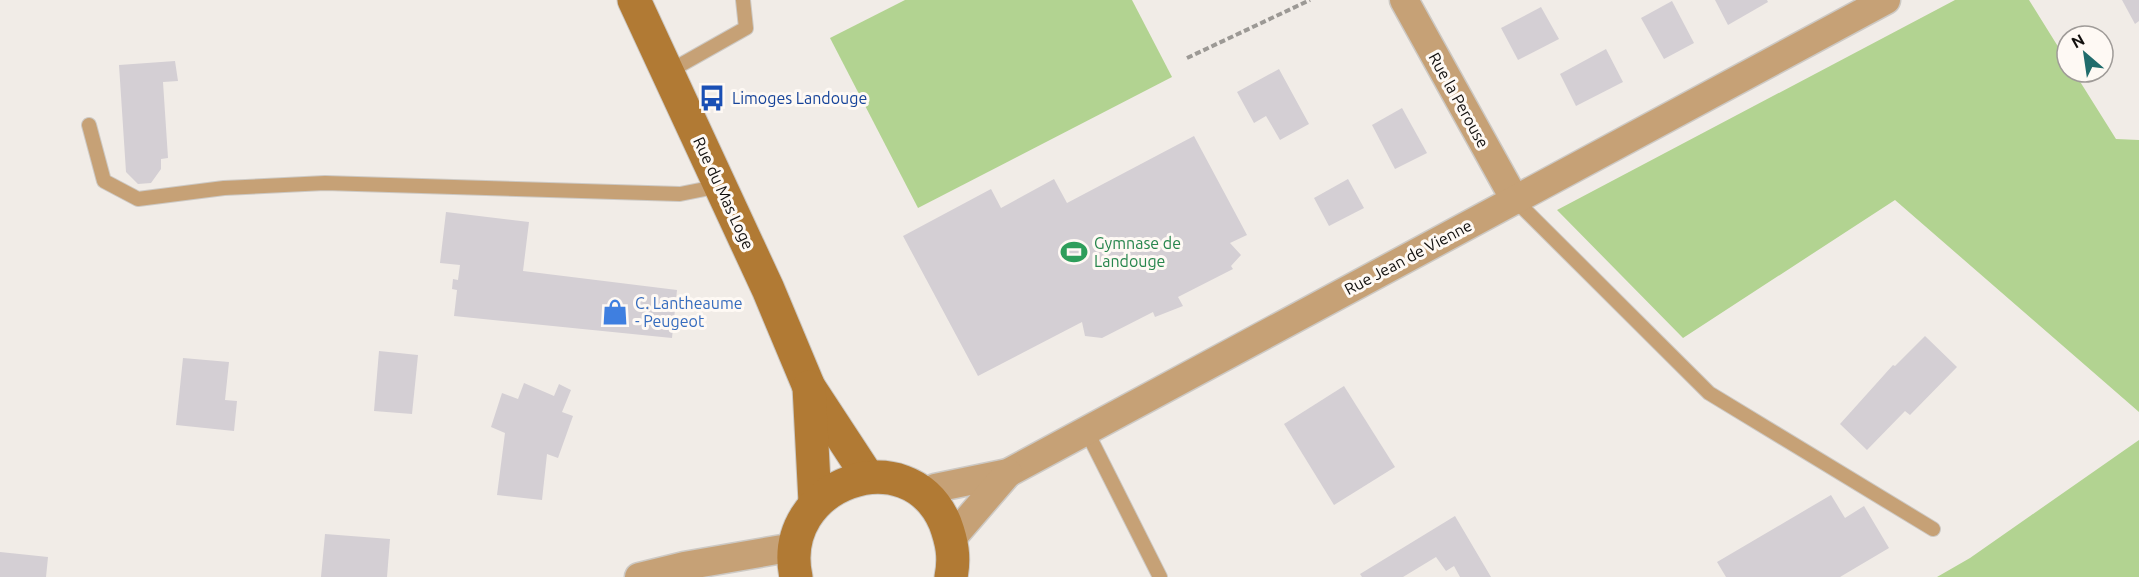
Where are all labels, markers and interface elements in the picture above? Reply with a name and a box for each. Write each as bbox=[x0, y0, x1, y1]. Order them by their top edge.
north arrow bbox=[2055, 24, 2115, 84]
text: N bbox=[2068, 30, 2087, 52]
street label: Rue la Perouse bbox=[1425, 49, 1493, 151]
bus stop icon: Limoges Landouge bbox=[697, 83, 727, 113]
place label: Limoges Landouge bbox=[732, 89, 867, 107]
street label: Rue du Mas Loge bbox=[690, 134, 758, 252]
street label: Rue Jean de Vienne bbox=[1341, 216, 1475, 298]
place label: Gymnase de Landouge bbox=[1094, 234, 1181, 270]
sports icon: Gymnase de Landouge bbox=[1059, 237, 1089, 267]
place label: C. Lantheaume - Peugeot bbox=[635, 294, 743, 330]
shop icon: C. Lantheaume - Peugeot bbox=[600, 297, 630, 327]

